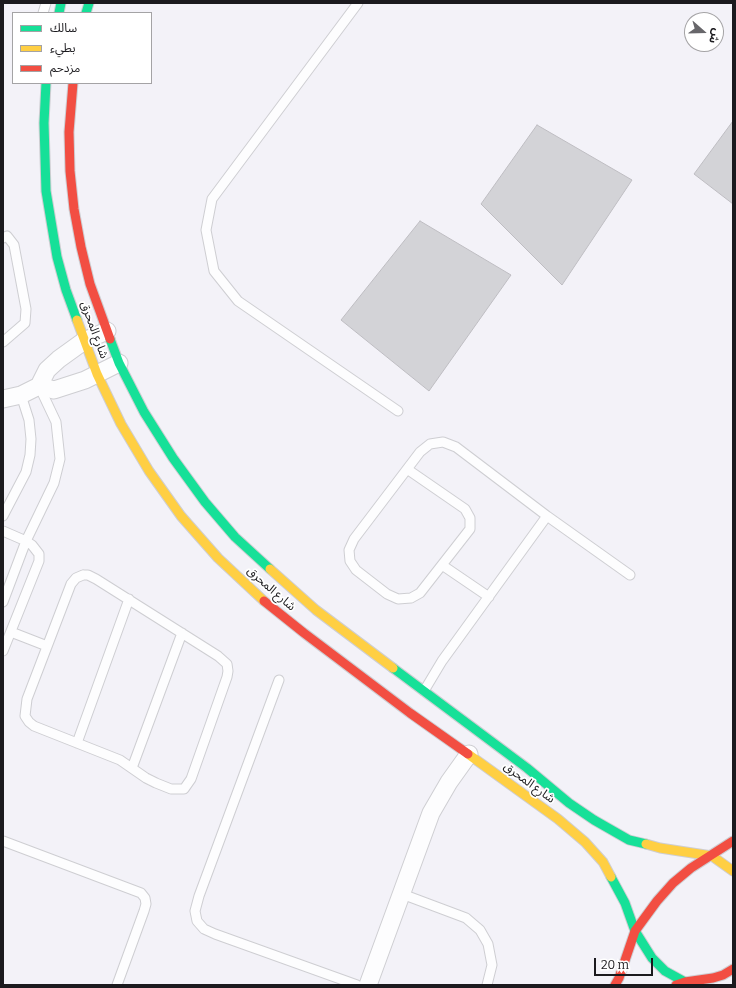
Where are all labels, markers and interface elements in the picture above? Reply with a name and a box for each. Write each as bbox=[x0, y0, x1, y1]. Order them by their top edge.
legend bbox=[12, 12, 152, 84]
north arrow bbox=[684, 12, 724, 52]
text: سالك bbox=[50, 21, 77, 35]
text: ش bbox=[706, 27, 723, 45]
text: بطيء bbox=[50, 41, 76, 55]
text: مزدحم bbox=[50, 61, 80, 75]
street label: شارع المحرق bbox=[77, 299, 111, 361]
street label: شارع المحرق bbox=[244, 564, 298, 614]
street label: شارع المحرق bbox=[500, 760, 558, 806]
scale bar bbox=[596, 950, 655, 976]
text: 20 m bbox=[601, 958, 629, 972]

